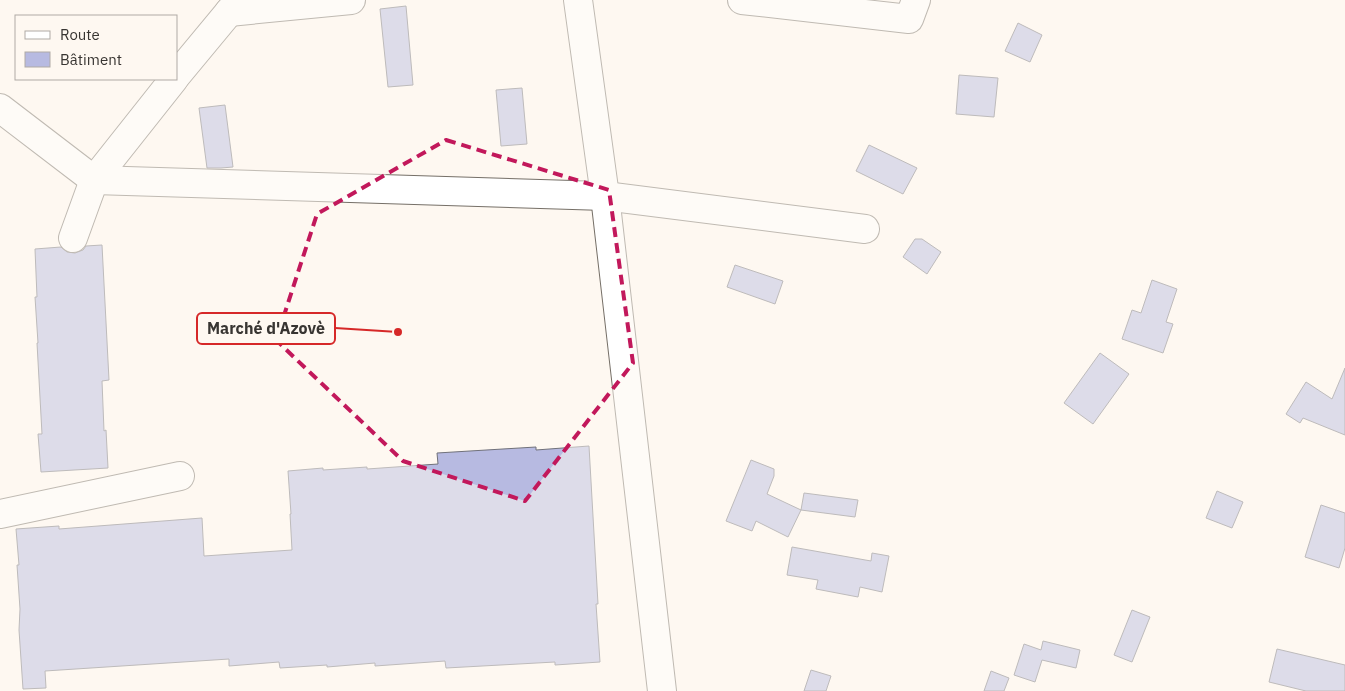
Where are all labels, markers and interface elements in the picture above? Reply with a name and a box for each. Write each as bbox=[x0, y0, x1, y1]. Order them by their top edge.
legend bbox=[15, 15, 178, 80]
text: Route bbox=[60, 25, 100, 44]
text: Bâtiment bbox=[60, 50, 122, 69]
callout: Marché d'Azovè bbox=[197, 313, 335, 344]
text: Marché d'Azovè bbox=[207, 318, 325, 338]

